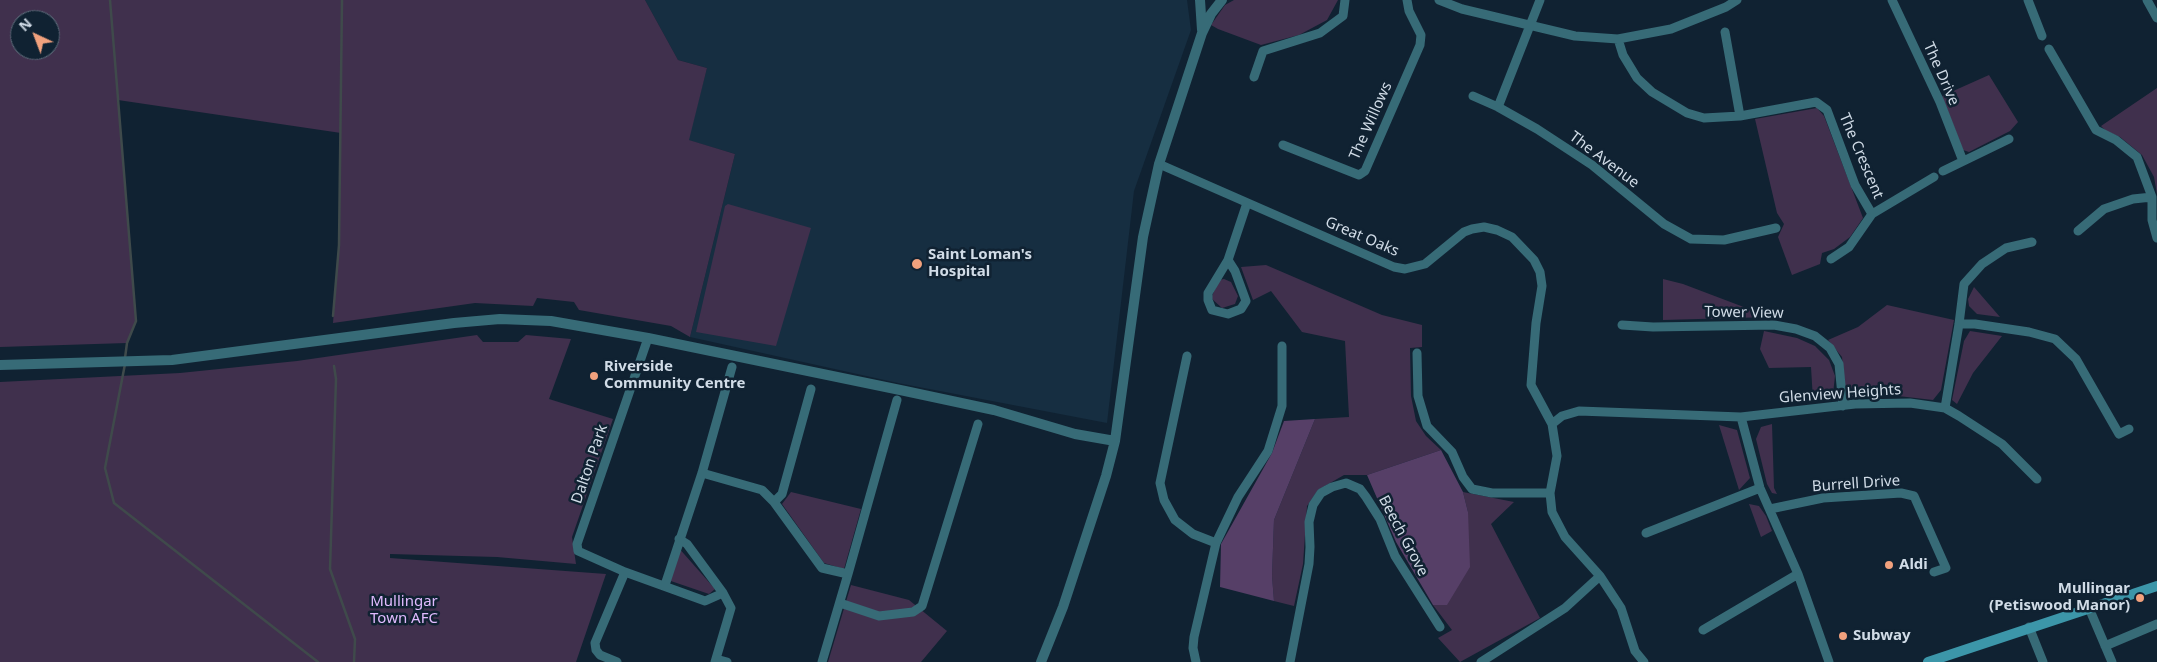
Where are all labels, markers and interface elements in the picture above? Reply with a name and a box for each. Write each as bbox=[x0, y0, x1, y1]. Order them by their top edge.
north arrow bbox=[10, 10, 60, 60]
text: N bbox=[14, 14, 36, 35]
street label: The Drive bbox=[1919, 40, 1963, 108]
street label: The Willows bbox=[1346, 79, 1396, 163]
street label: The Crescent bbox=[1835, 110, 1887, 202]
street label: The Avenue bbox=[1566, 128, 1642, 192]
street label: Great Oaks bbox=[1322, 213, 1402, 261]
place label: Saint Loman's Hospital bbox=[928, 246, 1032, 281]
marker: Saint Loman's Hospital bbox=[910, 257, 924, 271]
street label: Tower View bbox=[1704, 303, 1784, 323]
place label: Riverside Community Centre bbox=[604, 358, 745, 393]
marker: Riverside Community Centre bbox=[588, 370, 600, 382]
street label: Glenview Heights bbox=[1778, 381, 1902, 407]
street label: Dalton Park bbox=[568, 422, 612, 506]
street label: Burrell Drive bbox=[1811, 472, 1901, 496]
street label: Beech Grove bbox=[1374, 493, 1432, 579]
place label: Aldi bbox=[1899, 556, 1928, 574]
marker: Aldi bbox=[1883, 559, 1895, 571]
place label: Mullingar (Petiswood Manor) bbox=[1989, 580, 2130, 615]
marker: Mullingar (Petiswood Manor) bbox=[2134, 592, 2146, 604]
park label: Mullingar Town AFC bbox=[370, 593, 438, 628]
place label: Subway bbox=[1853, 627, 1911, 645]
marker: Subway bbox=[1837, 630, 1849, 642]

